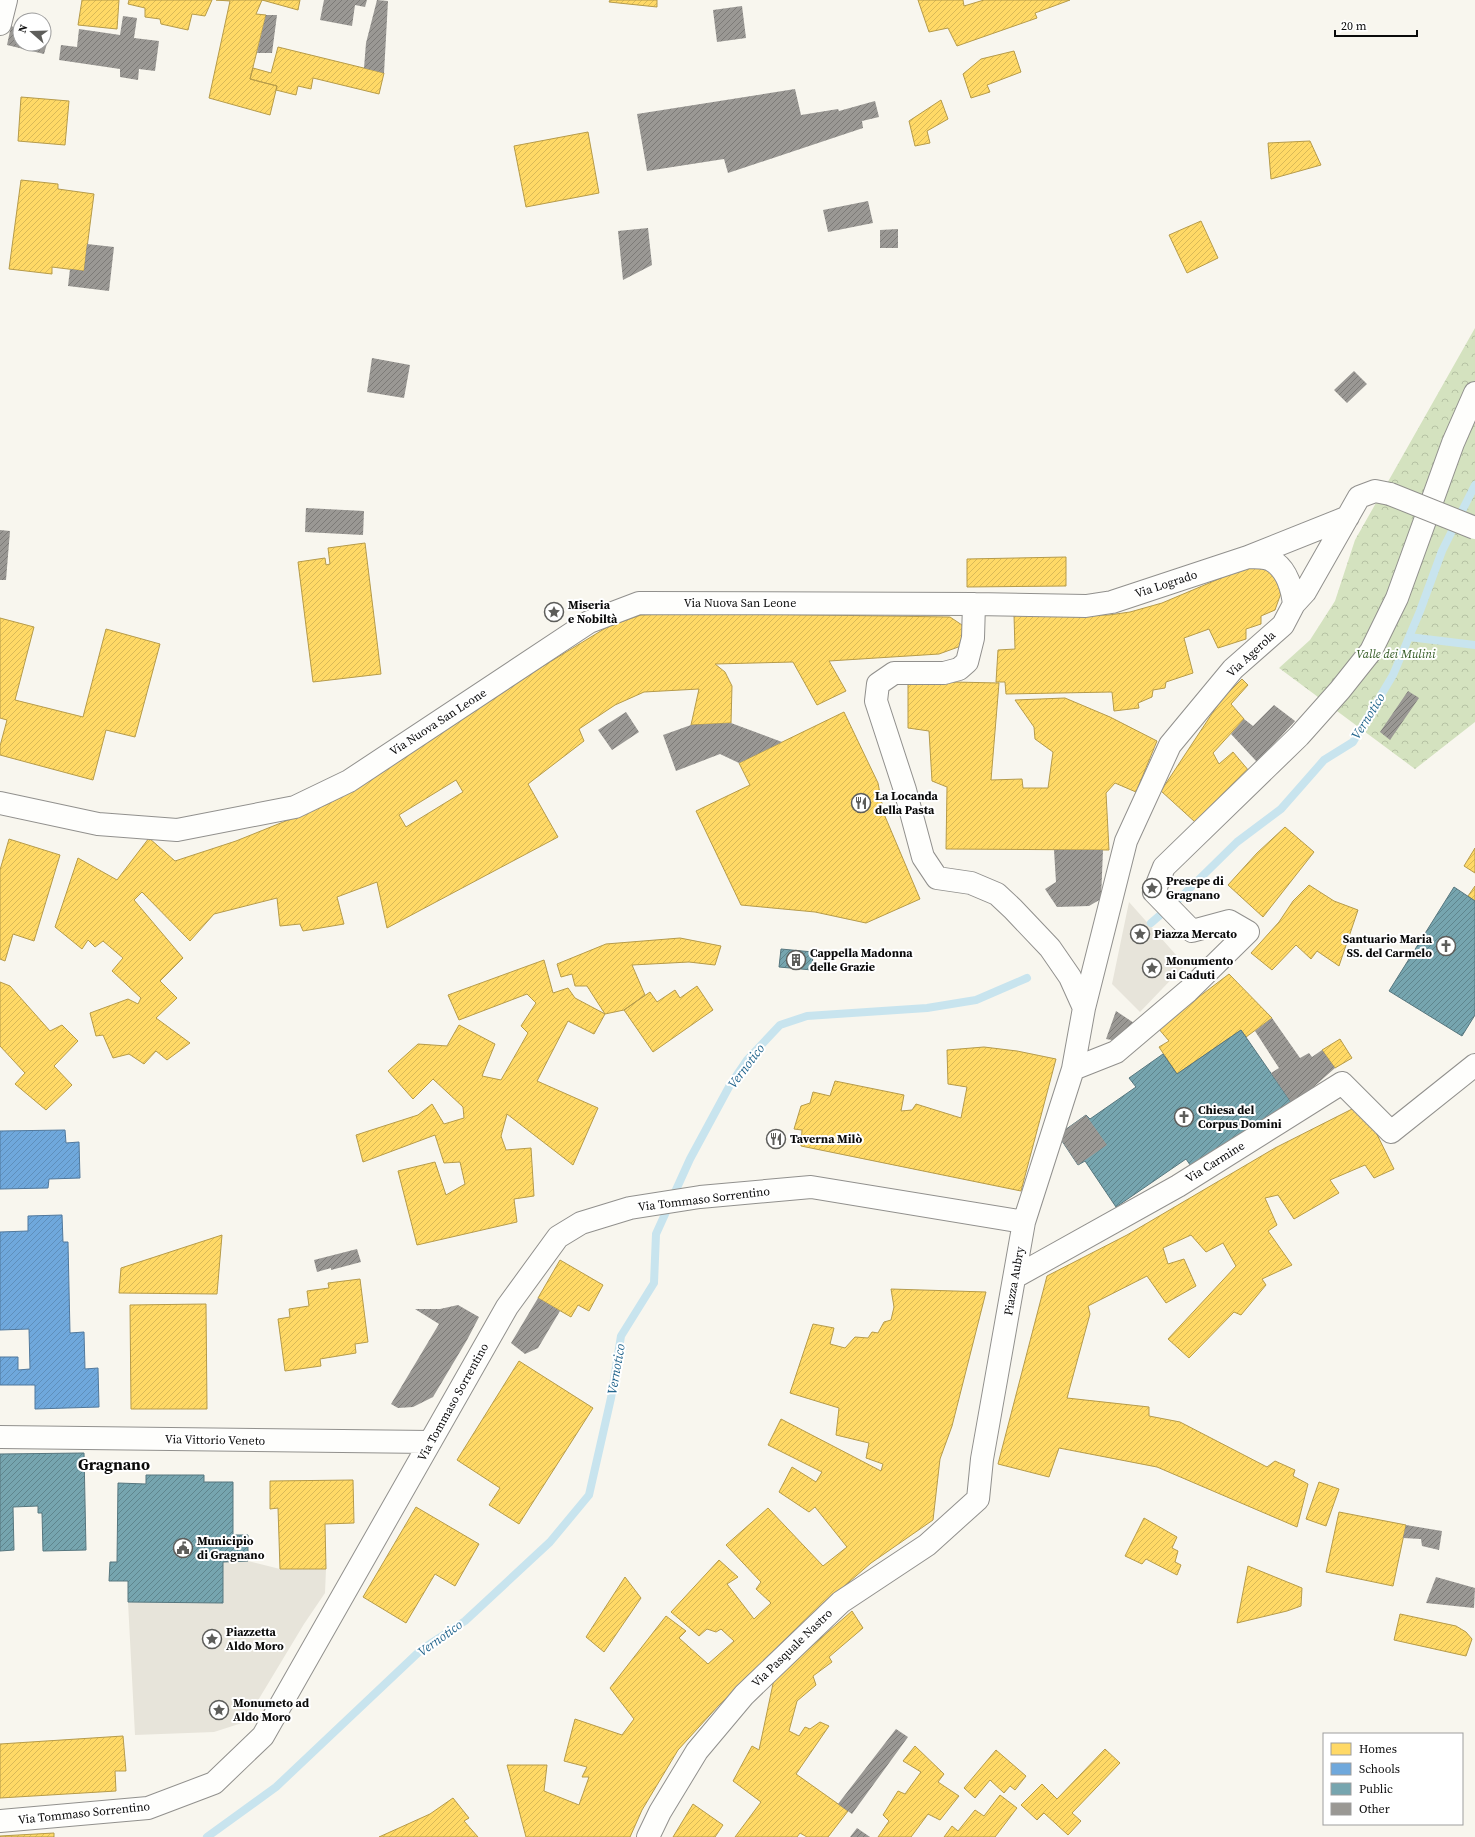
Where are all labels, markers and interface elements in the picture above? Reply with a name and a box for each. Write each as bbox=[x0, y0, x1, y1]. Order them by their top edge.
north arrow bbox=[12, 12, 52, 52]
scale bar bbox=[1335, 12, 1417, 38]
text: 20 m bbox=[1341, 18, 1367, 34]
text: N bbox=[15, 22, 31, 35]
street label: Via Logrado bbox=[1133, 566, 1200, 602]
street label: Via Nuova San Leone bbox=[684, 595, 796, 611]
place label: Miseria e Nobiltà bbox=[568, 597, 618, 627]
place icon: Miseria e Nobiltà bbox=[543, 601, 565, 623]
street label: Via Agerola bbox=[1223, 627, 1280, 681]
park label: Valle dei Mulini bbox=[1356, 646, 1436, 662]
street label: Via Nuova San Leone bbox=[386, 685, 490, 759]
water label: Vernotico bbox=[1347, 690, 1389, 742]
place label: La Locanda della Pasta bbox=[875, 788, 939, 818]
restaurant icon: La Locanda della Pasta bbox=[850, 792, 872, 814]
place label: Presepe di Gragnano bbox=[1166, 873, 1224, 903]
place icon: Presepe di Gragnano bbox=[1141, 877, 1163, 899]
place icon: Piazza Mercato bbox=[1129, 923, 1151, 945]
place label: Piazza Mercato bbox=[1154, 926, 1237, 942]
place label: Santuario Maria SS. del Carmelo bbox=[1343, 931, 1433, 961]
church icon: Santuario Maria SS. del Carmelo bbox=[1435, 935, 1457, 957]
place label: Cappella Madonna delle Grazie bbox=[810, 945, 913, 975]
building icon: Cappella Madonna delle Grazie bbox=[785, 949, 807, 971]
place label: Monumento ai Caduti bbox=[1166, 953, 1234, 983]
place icon: Monumento ai Caduti bbox=[1141, 957, 1163, 979]
water label: Vernotico bbox=[724, 1040, 768, 1092]
place label: Chiesa del Corpus Domini bbox=[1198, 1102, 1282, 1132]
church icon: Chiesa del Corpus Domini bbox=[1173, 1106, 1195, 1128]
restaurant icon: Taverna Milò bbox=[765, 1128, 787, 1150]
place label: Taverna Milò bbox=[790, 1131, 863, 1147]
street label: Via Carmine bbox=[1182, 1138, 1248, 1186]
street label: Via Tommaso Sorrentino bbox=[637, 1183, 771, 1215]
street label: Piazza Aubry bbox=[1000, 1244, 1028, 1317]
street label: Via Tommaso Sorrentino bbox=[414, 1340, 492, 1464]
water label: Vernotico bbox=[603, 1342, 629, 1396]
street label: Via Vittorio Veneto bbox=[165, 1431, 266, 1449]
district label: Gragnano bbox=[78, 1453, 150, 1475]
place label: Municipio di Gragnano bbox=[197, 1533, 265, 1563]
public building icon: Municipio di Gragnano bbox=[172, 1537, 194, 1559]
street label: Via Pasquale Nastro bbox=[748, 1605, 836, 1691]
water label: Vernotico bbox=[414, 1616, 466, 1660]
place label: Piazzetta Aldo Moro bbox=[226, 1624, 284, 1654]
place icon: Piazzetta Aldo Moro bbox=[201, 1628, 223, 1650]
place label: Monumeto ad Aldo Moro bbox=[233, 1695, 309, 1725]
place icon: Monumeto ad Aldo Moro bbox=[208, 1699, 230, 1721]
legend bbox=[1323, 1733, 1463, 1825]
text: Homes bbox=[1359, 1741, 1397, 1757]
text: Schools bbox=[1359, 1761, 1400, 1777]
text: Public bbox=[1359, 1781, 1393, 1797]
street label: Via Tommaso Sorrentino bbox=[17, 1798, 151, 1828]
text: Other bbox=[1359, 1801, 1390, 1817]

